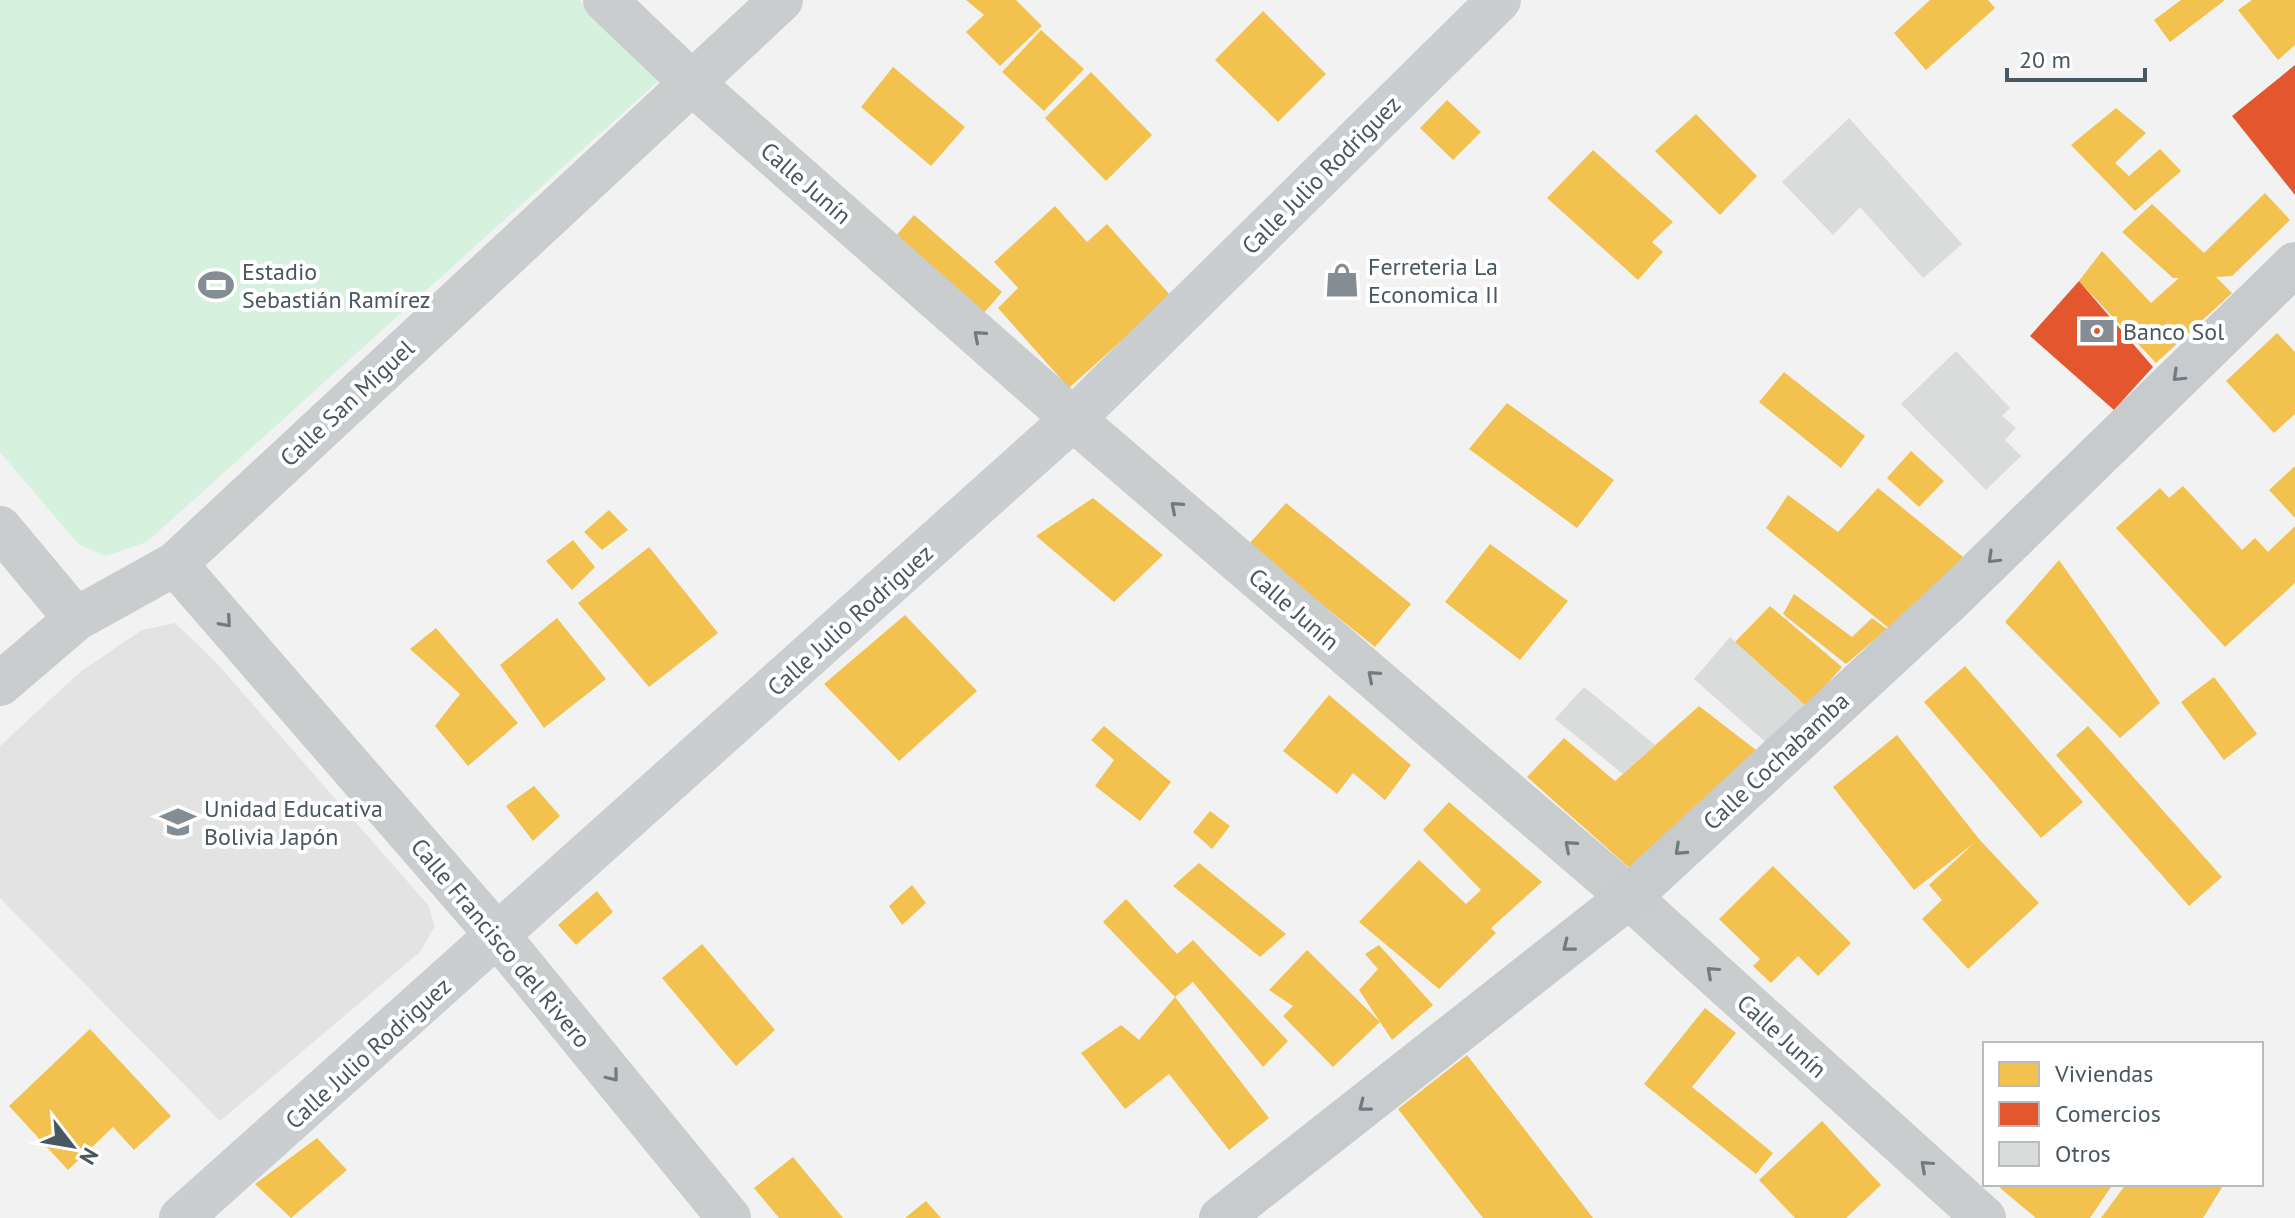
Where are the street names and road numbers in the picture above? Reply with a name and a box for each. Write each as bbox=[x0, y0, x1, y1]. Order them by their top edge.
street label: Calle Julio Rodriguez bbox=[1235, 89, 1407, 261]
street label: Calle Junín bbox=[754, 135, 858, 231]
street label: Calle San Miguel bbox=[273, 333, 421, 473]
street label: Calle Julio Rodriguez bbox=[761, 537, 939, 703]
street label: Calle Junín bbox=[1242, 561, 1346, 657]
street label: Calle Cochabamba bbox=[1696, 685, 1856, 837]
street label: Calle Francisco del Rivero bbox=[404, 832, 598, 1054]
street label: Calle Julio Rodriguez bbox=[279, 970, 457, 1136]
street label: Calle Junín bbox=[1731, 988, 1833, 1084]

